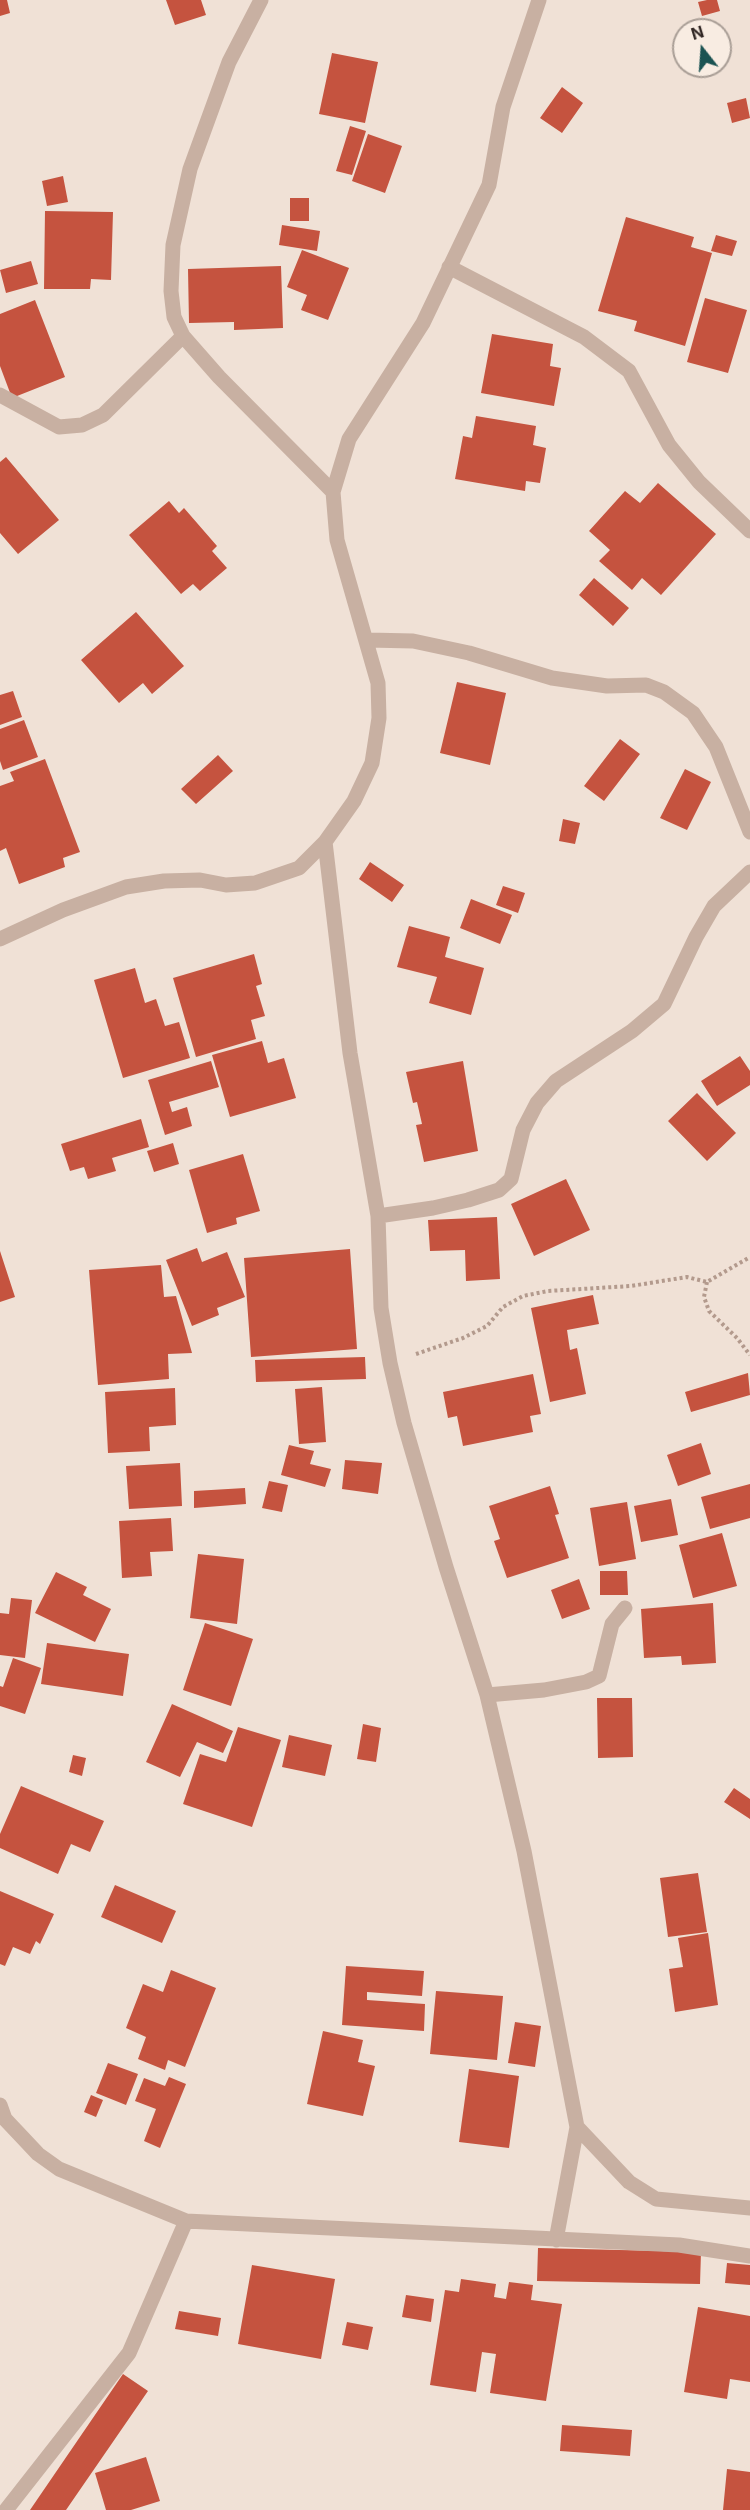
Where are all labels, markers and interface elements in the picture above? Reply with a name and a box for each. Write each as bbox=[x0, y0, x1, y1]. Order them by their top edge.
north arrow bbox=[672, 18, 732, 78]
text: N bbox=[689, 21, 706, 44]

